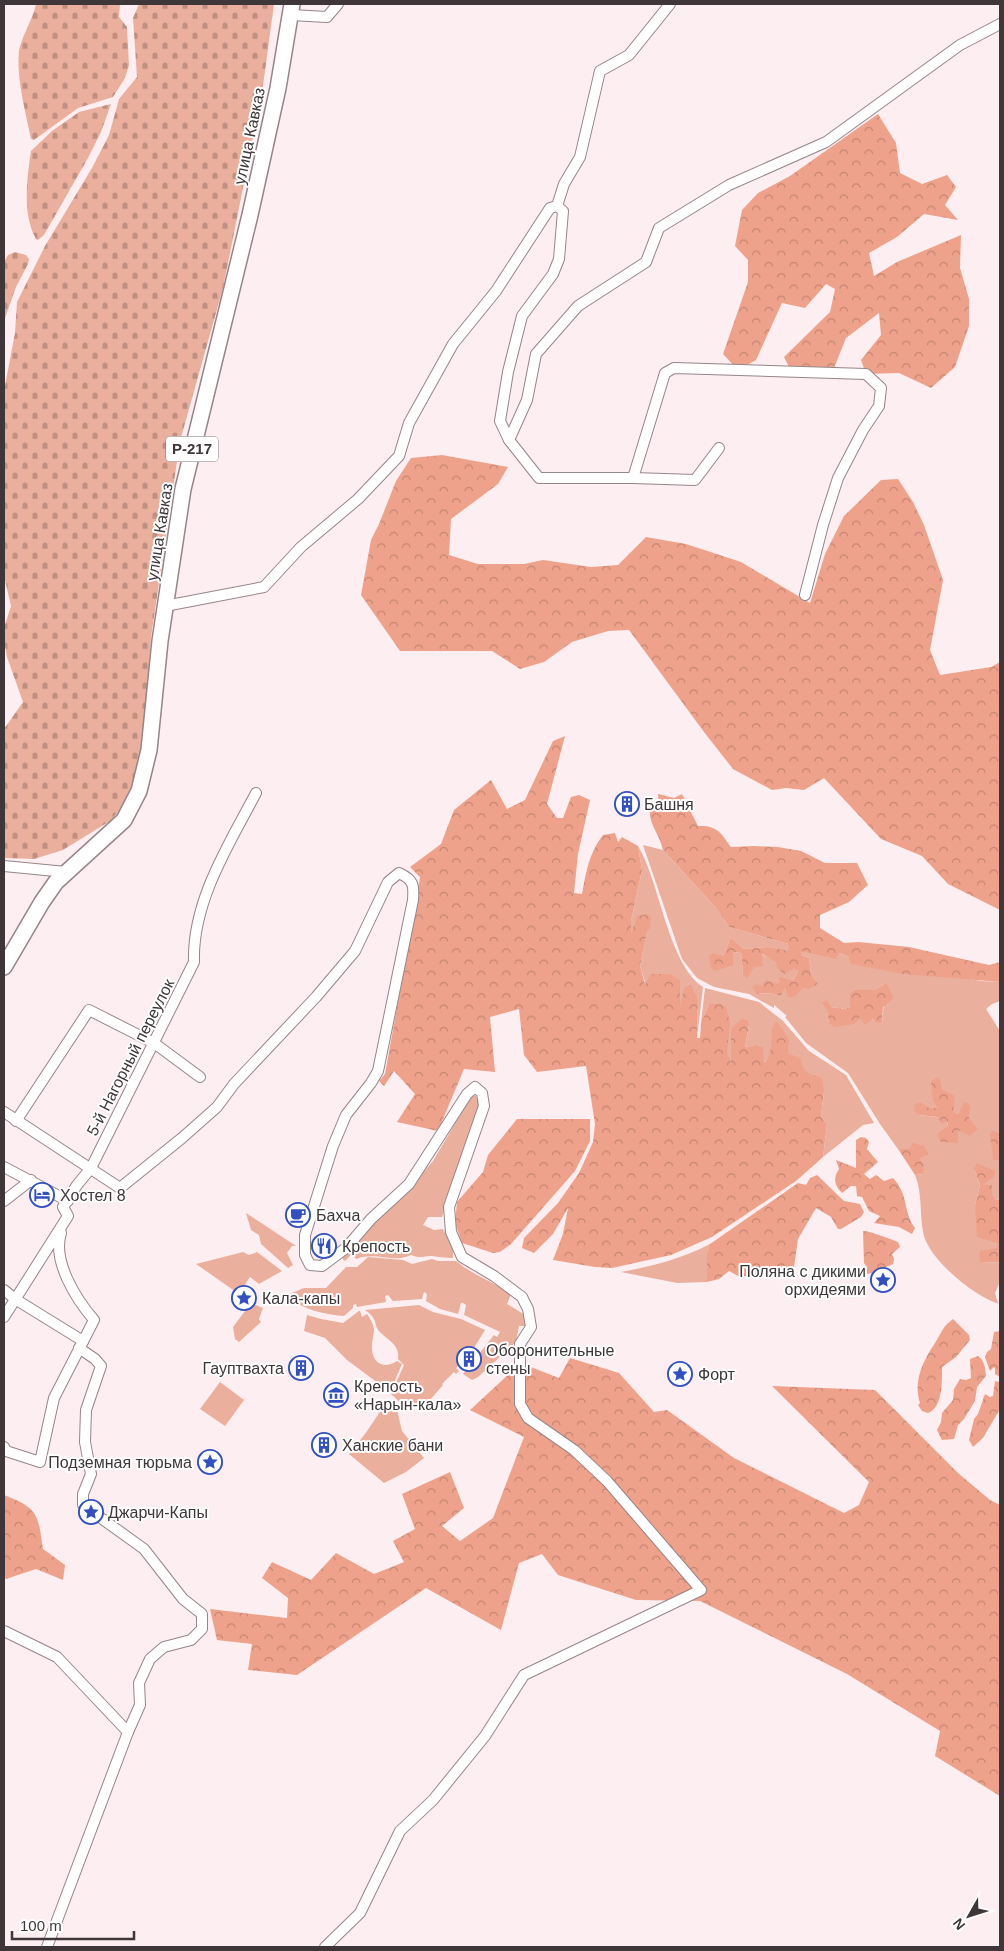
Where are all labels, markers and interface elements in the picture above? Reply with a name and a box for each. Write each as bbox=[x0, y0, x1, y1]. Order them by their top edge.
street label: улица Кавказ bbox=[231, 86, 268, 186]
road number: Р-217 bbox=[166, 436, 218, 462]
street label: улица Кавказ bbox=[143, 482, 176, 582]
building icon: Башня bbox=[614, 791, 640, 817]
place label: Башня bbox=[644, 796, 694, 813]
street label: 5-й Нагорный переулок bbox=[84, 975, 178, 1138]
hotel icon: Хостел 8 bbox=[29, 1182, 55, 1208]
place label: Хостел 8 bbox=[60, 1187, 126, 1204]
cafe icon: Бахча bbox=[285, 1202, 311, 1228]
place label: Бахча bbox=[316, 1207, 360, 1224]
restaurant icon: Крепость bbox=[311, 1233, 337, 1259]
place label: Крепость bbox=[342, 1238, 410, 1255]
place label: Поляна с дикими орхидеями bbox=[739, 1263, 866, 1298]
place icon: Поляна с дикими орхидеями bbox=[870, 1267, 896, 1293]
place icon: Кала-капы bbox=[231, 1285, 257, 1311]
place label: Кала-капы bbox=[262, 1290, 340, 1307]
place label: Оборонительные стены bbox=[486, 1342, 615, 1377]
building icon: Оборонительные стены bbox=[456, 1346, 482, 1372]
building icon: Гауптвахта bbox=[288, 1355, 314, 1381]
place label: Гауптвахта bbox=[202, 1360, 284, 1377]
place icon: Форт bbox=[667, 1361, 693, 1387]
place label: Форт bbox=[698, 1366, 736, 1383]
place label: Крепость «Нарын-кала» bbox=[354, 1378, 461, 1413]
museum icon: Крепость «Нарын-кала» bbox=[323, 1382, 349, 1408]
building icon: Ханские бани bbox=[311, 1432, 337, 1458]
place label: Ханские бани bbox=[342, 1437, 443, 1454]
place icon: Подземная тюрьма bbox=[197, 1449, 223, 1475]
place label: Подземная тюрьма bbox=[48, 1454, 192, 1471]
place icon: Джарчи-Капы bbox=[78, 1499, 104, 1525]
place label: Джарчи-Капы bbox=[108, 1504, 208, 1521]
north arrow bbox=[944, 1891, 994, 1941]
scale bar bbox=[12, 1908, 135, 1940]
text: N bbox=[949, 1915, 968, 1933]
text: 100 m bbox=[20, 1917, 62, 1934]

